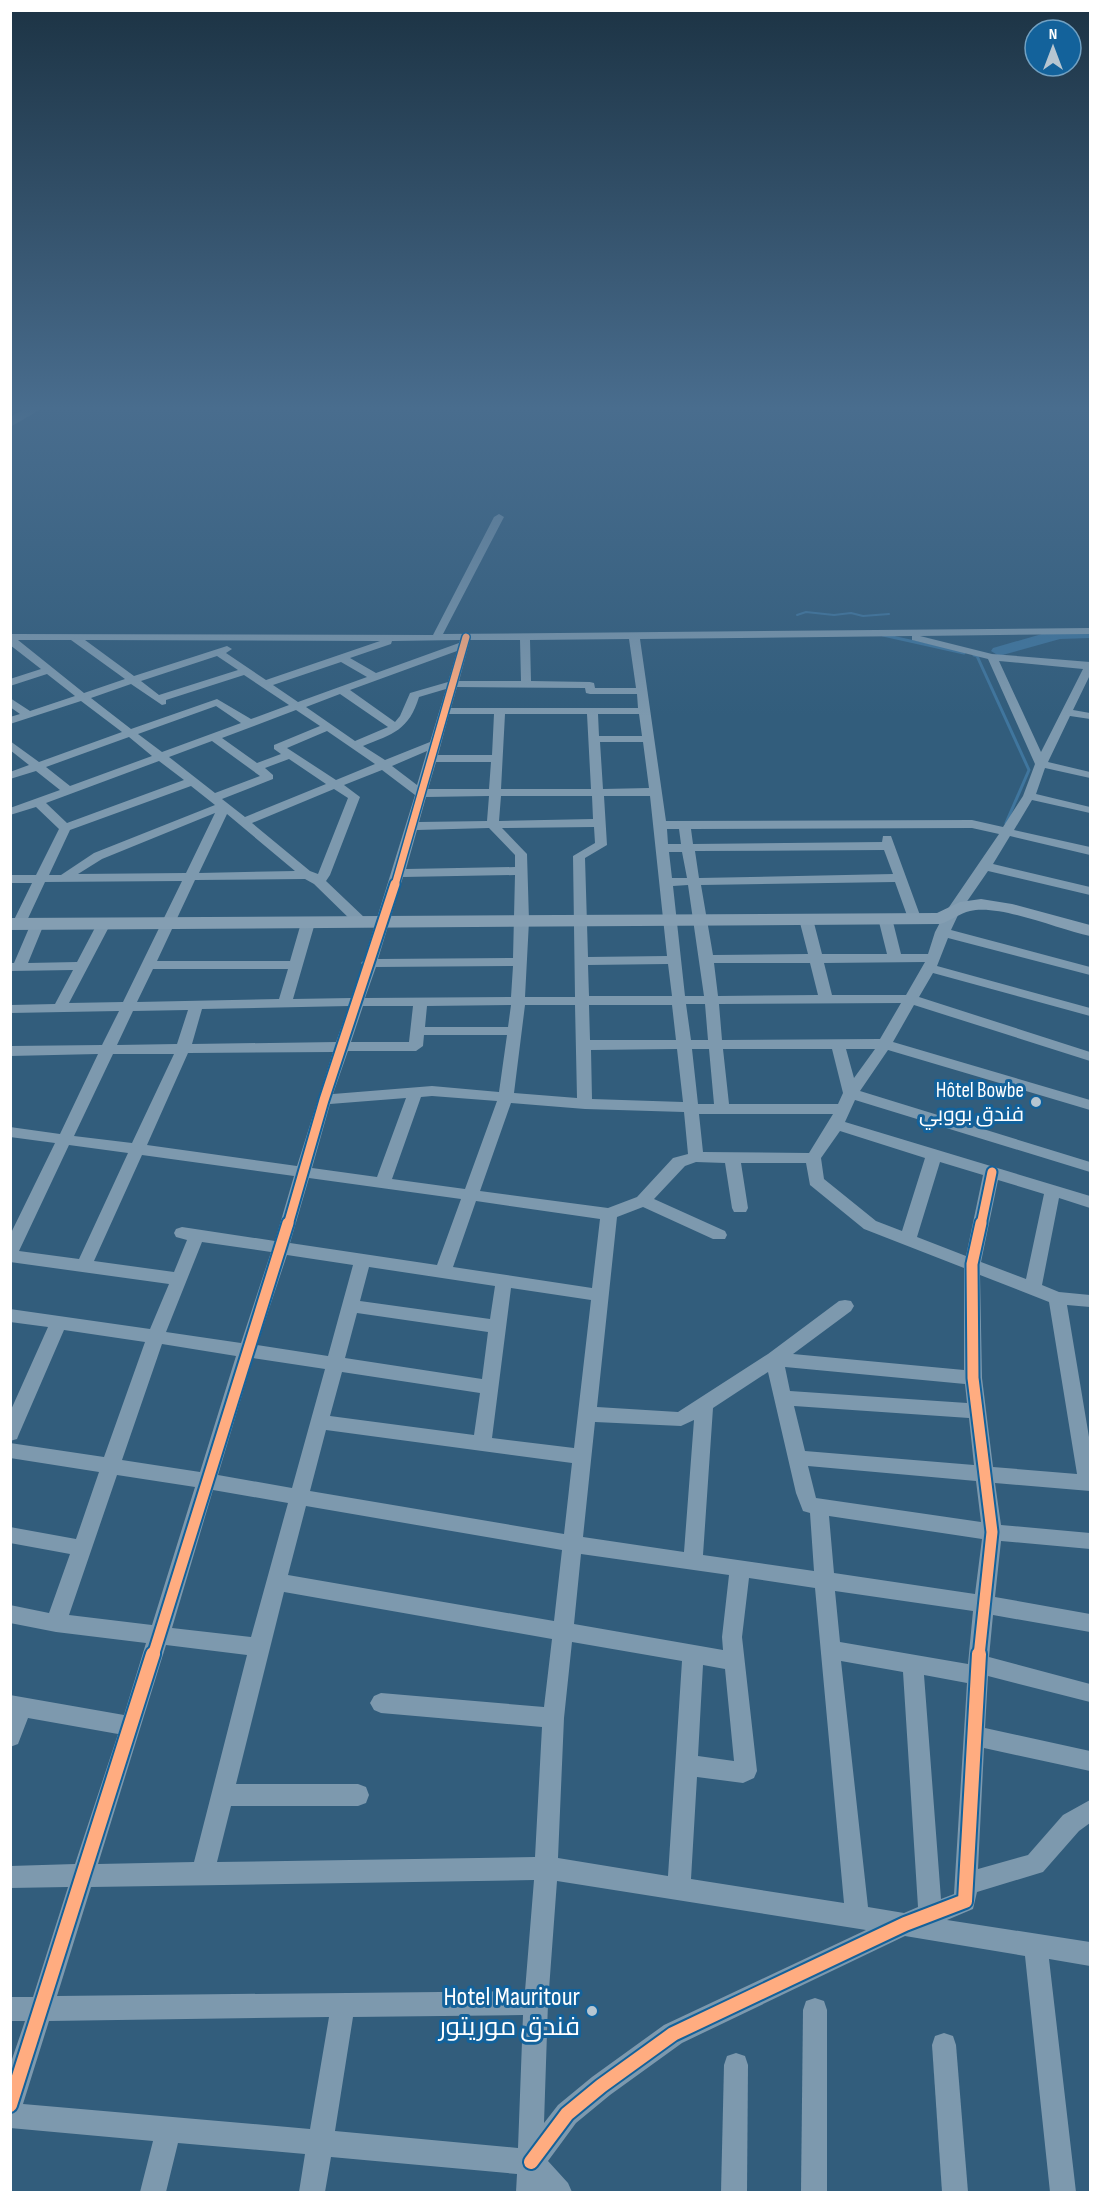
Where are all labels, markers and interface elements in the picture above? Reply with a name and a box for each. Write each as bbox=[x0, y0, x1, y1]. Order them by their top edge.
north arrow bbox=[1023, 18, 1083, 78]
text: N bbox=[1049, 25, 1057, 44]
place label: Hôtel Bowbe فندق بووبي bbox=[919, 1078, 1024, 1130]
marker: Hôtel Bowbe فندق بووبي bbox=[1029, 1095, 1043, 1109]
place label: Hotel Mauritour فندق موريتور bbox=[437, 1982, 581, 2043]
marker: Hotel Mauritour فندق موريتور bbox=[585, 2004, 599, 2018]

